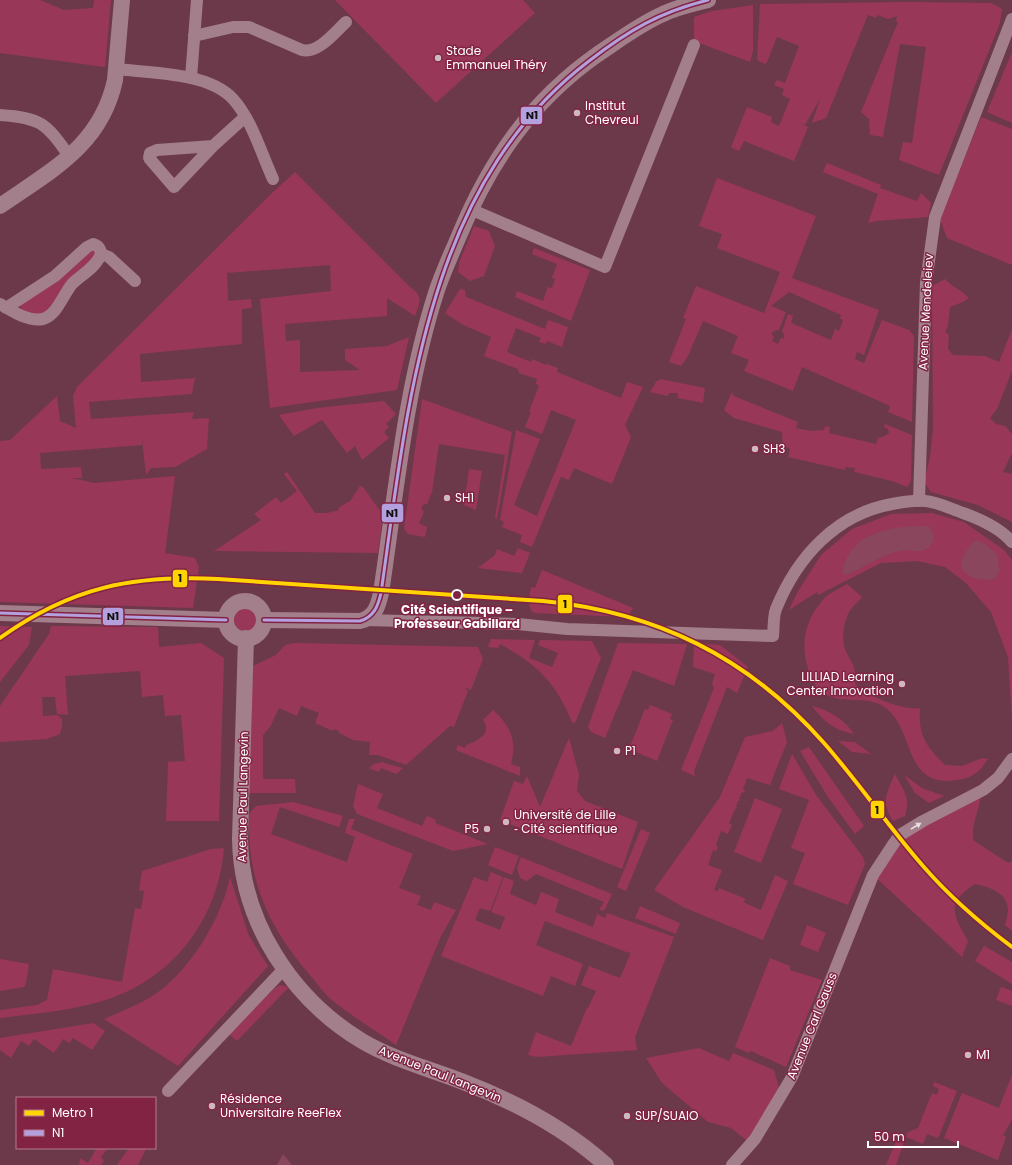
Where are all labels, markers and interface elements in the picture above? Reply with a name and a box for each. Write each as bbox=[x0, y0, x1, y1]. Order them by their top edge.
place label: Stade Emmanuel Théry bbox=[446, 42, 547, 73]
marker: Stade Emmanuel Théry bbox=[433, 53, 443, 63]
place label: Institut Chevreul bbox=[585, 97, 639, 128]
line badge: N1 bbox=[520, 106, 543, 125]
text: N1 bbox=[526, 107, 538, 123]
marker: Institut Chevreul bbox=[572, 108, 582, 118]
street label: Avenue Mendeleiev bbox=[914, 253, 937, 371]
place label: SH3 bbox=[763, 440, 785, 457]
marker: SH3 bbox=[750, 444, 760, 454]
place label: SH1 bbox=[455, 489, 474, 506]
marker: SH1 bbox=[442, 493, 452, 503]
line badge: N1 bbox=[381, 503, 404, 523]
text: N1 bbox=[386, 505, 398, 521]
line badge: 1 bbox=[172, 569, 188, 588]
text: 1 bbox=[178, 570, 182, 586]
marker: Cité Scientifique – Professeur Gabillard bbox=[451, 589, 463, 601]
line badge: 1 bbox=[557, 594, 573, 614]
text: 1 bbox=[563, 596, 567, 612]
place label: Cité Scientifique – Professeur Gabillard bbox=[394, 601, 520, 632]
line badge: N1 bbox=[102, 607, 124, 626]
text: N1 bbox=[107, 608, 119, 624]
place label: LILLIAD Learning Center Innovation bbox=[787, 668, 894, 699]
marker: LILLIAD Learning Center Innovation bbox=[897, 679, 907, 689]
street label: Avenue Paul Langevin bbox=[233, 731, 252, 863]
place label: P1 bbox=[625, 742, 636, 759]
marker: P1 bbox=[612, 746, 622, 756]
line badge: 1 bbox=[870, 800, 885, 819]
text: 1 bbox=[875, 802, 879, 818]
place label: Université de Lille ‐ Cité scientifique bbox=[514, 806, 618, 837]
marker: Université de Lille ‐ Cité scientifique bbox=[501, 817, 511, 827]
place label: P5 bbox=[465, 820, 479, 837]
one-way arrow bbox=[910, 822, 922, 829]
marker: P5 bbox=[482, 824, 492, 834]
street label: Avenue Carl Gauss bbox=[782, 970, 841, 1082]
street label: Avenue Paul Langevin bbox=[376, 1041, 504, 1106]
place label: M1 bbox=[976, 1046, 990, 1063]
marker: M1 bbox=[963, 1050, 973, 1060]
place label: Résidence Universitaire ReeFlex bbox=[220, 1090, 342, 1121]
legend bbox=[16, 1097, 156, 1149]
marker: Résidence Universitaire ReeFlex bbox=[207, 1101, 217, 1111]
text: Metro 1 bbox=[52, 1104, 93, 1121]
place label: SUP/SUAIO bbox=[635, 1107, 698, 1124]
marker: SUP/SUAIO bbox=[622, 1111, 632, 1121]
scale bar bbox=[868, 1123, 958, 1149]
text: N1 bbox=[52, 1124, 64, 1141]
text: 50 m bbox=[874, 1128, 905, 1145]

